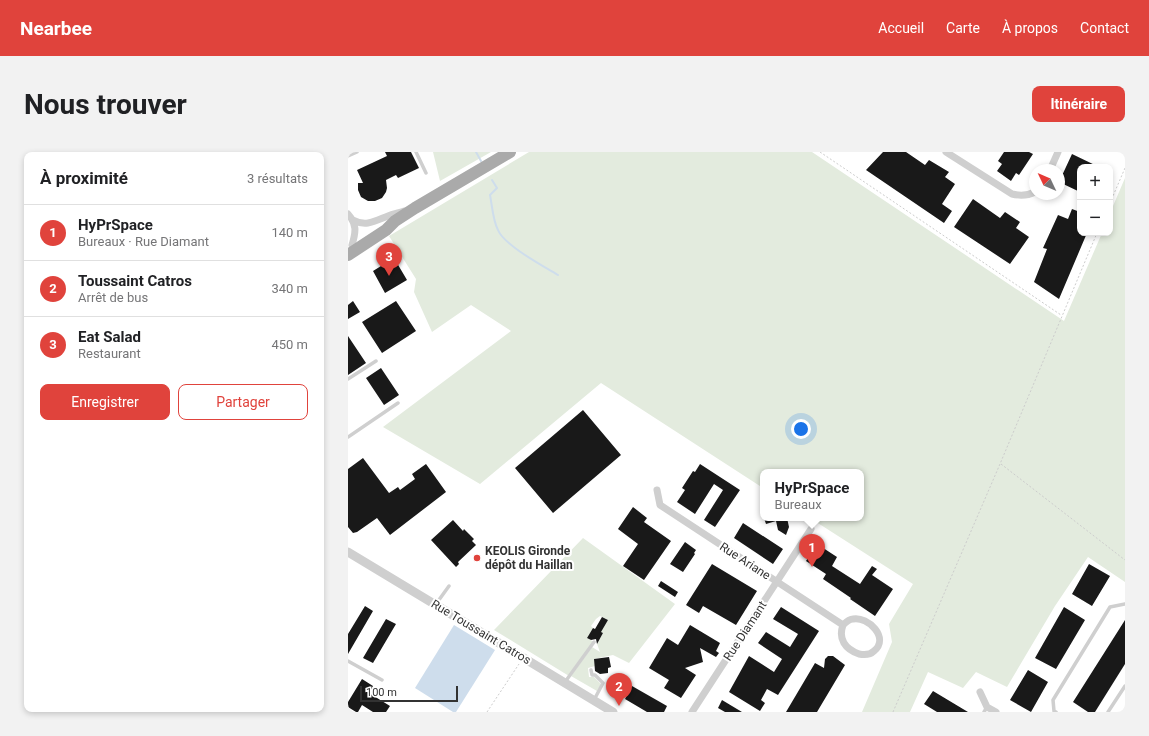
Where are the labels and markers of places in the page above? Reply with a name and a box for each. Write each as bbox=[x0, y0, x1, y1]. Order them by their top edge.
pin: 3 bbox=[376, 243, 402, 276]
pin: 1 bbox=[799, 534, 825, 567]
place label: KEOLIS Gironde dépôt du Haillan bbox=[485, 544, 573, 572]
marker: KEOLIS Gironde dépôt du Haillan bbox=[472, 553, 482, 563]
pin: 2 bbox=[606, 673, 632, 706]

